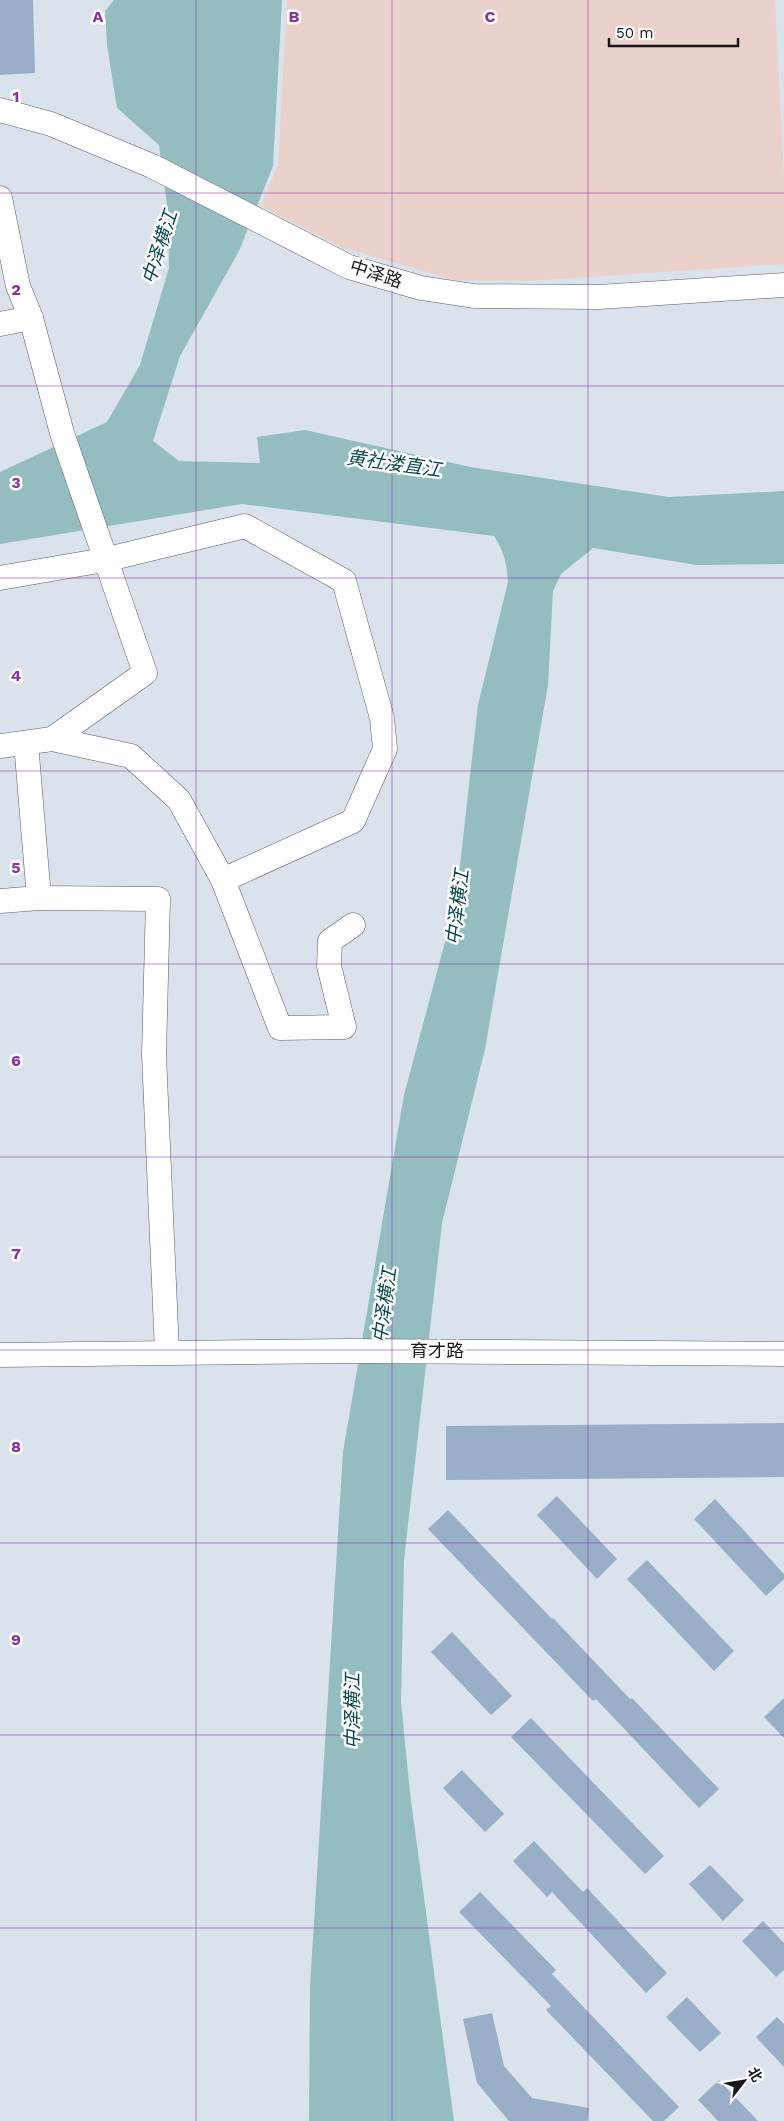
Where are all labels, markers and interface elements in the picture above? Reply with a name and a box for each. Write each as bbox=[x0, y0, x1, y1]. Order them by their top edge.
text: A bbox=[93, 7, 104, 26]
text: B bbox=[289, 7, 300, 26]
text: C bbox=[485, 7, 496, 26]
scale bar bbox=[609, 15, 738, 47]
text: 50 m bbox=[616, 24, 653, 42]
text: 1 bbox=[13, 87, 19, 106]
water label: 中泽横江 bbox=[137, 206, 183, 287]
street label: 中泽路 bbox=[347, 255, 405, 292]
text: 2 bbox=[11, 280, 21, 299]
water label: 黄社溇直江 bbox=[345, 445, 445, 482]
text: 3 bbox=[11, 473, 21, 492]
text: 4 bbox=[11, 666, 21, 685]
text: 5 bbox=[11, 858, 21, 877]
water label: 中泽横江 bbox=[441, 866, 474, 946]
text: 6 bbox=[11, 1051, 21, 1070]
text: 7 bbox=[11, 1244, 21, 1263]
water label: 中泽横江 bbox=[368, 1264, 401, 1344]
street label: 育才路 bbox=[410, 1340, 464, 1361]
text: 8 bbox=[11, 1437, 21, 1456]
text: 9 bbox=[11, 1630, 21, 1649]
water label: 中泽横江 bbox=[341, 1671, 364, 1749]
north arrow bbox=[719, 2056, 769, 2106]
text: 北 bbox=[745, 2064, 766, 2084]

